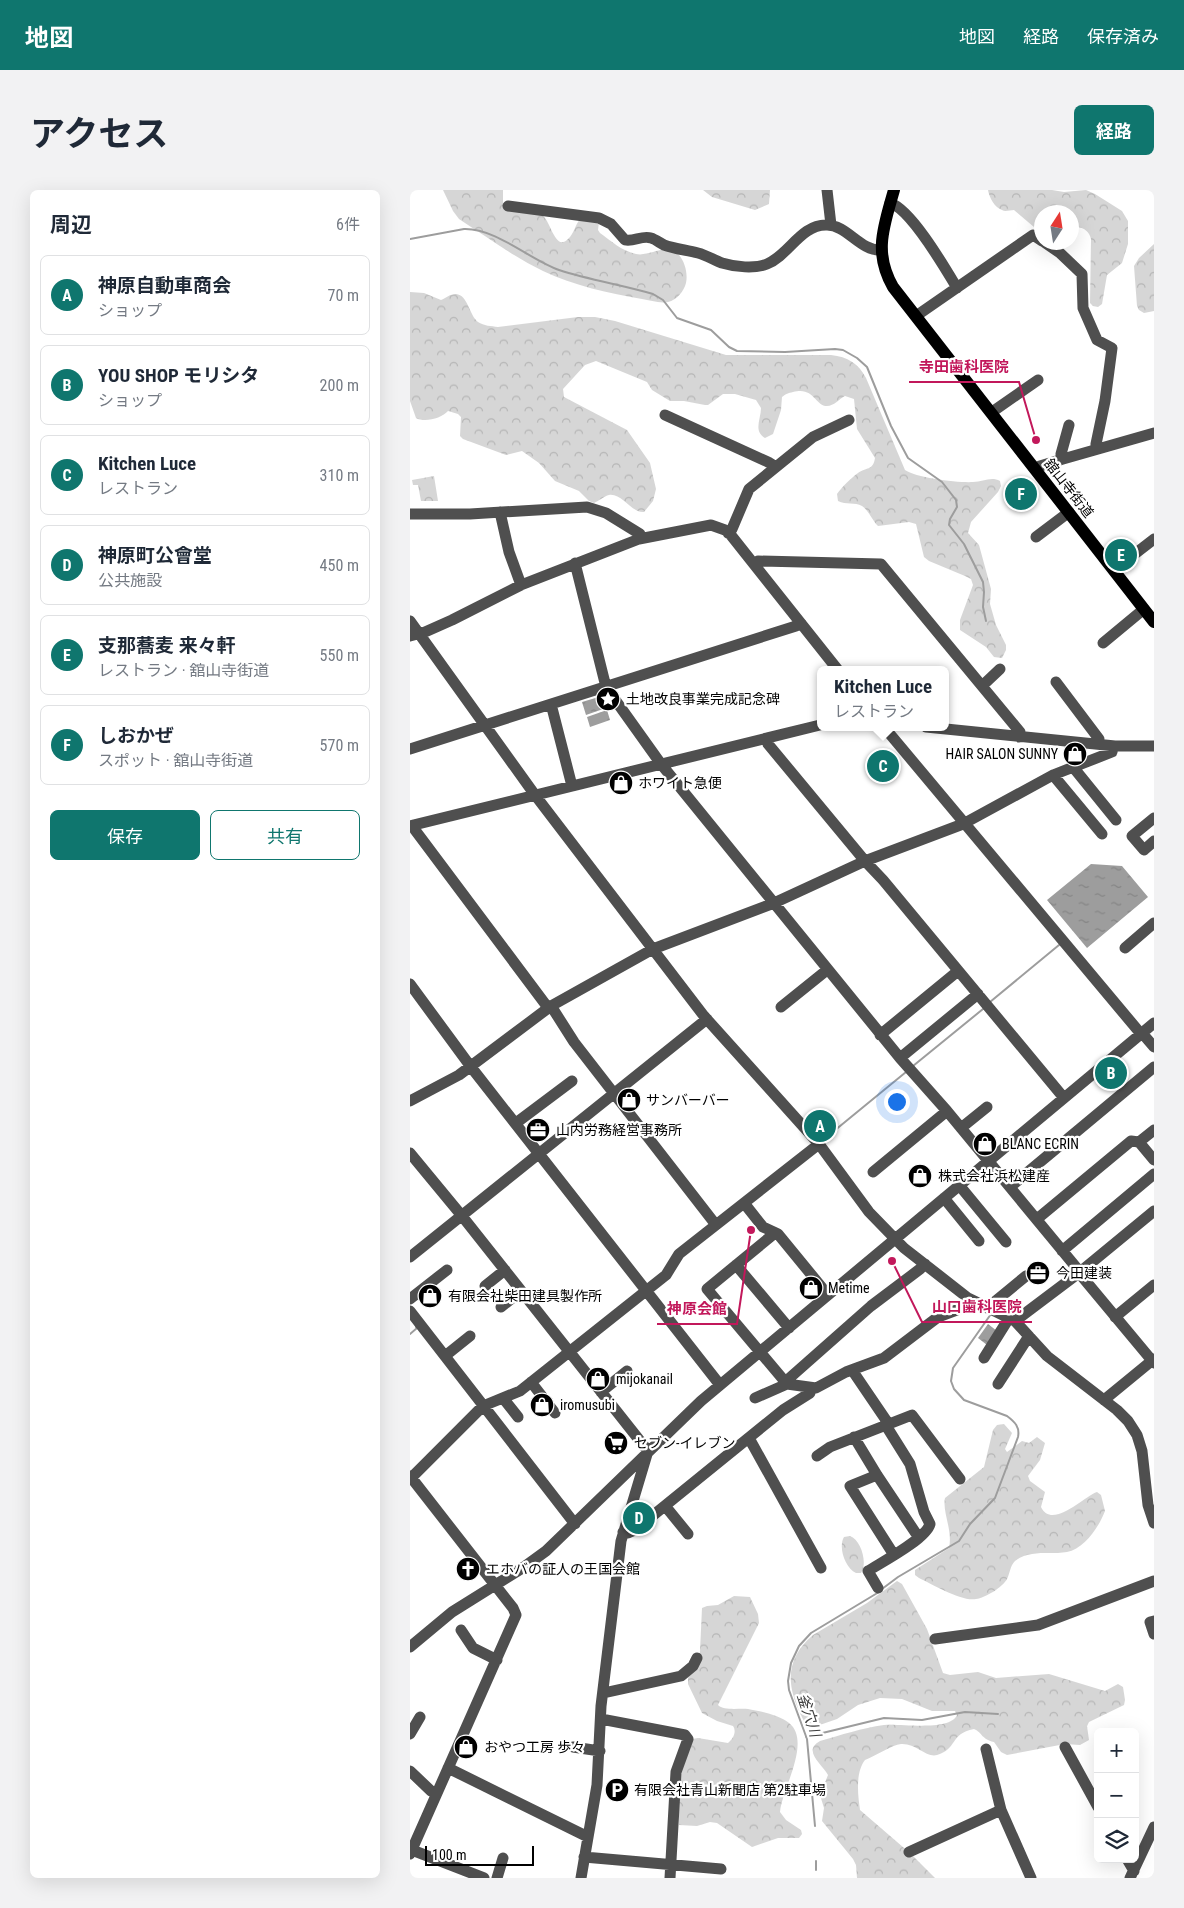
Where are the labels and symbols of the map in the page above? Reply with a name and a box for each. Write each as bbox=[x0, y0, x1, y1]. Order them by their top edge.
north arrow bbox=[1034, 205, 1079, 250]
callout: 寺田歯科医院 bbox=[909, 352, 1019, 382]
text: 寺田歯科医院 bbox=[919, 358, 1009, 376]
street label: 舘山寺街道 bbox=[1041, 455, 1097, 521]
pin: F bbox=[1005, 475, 1037, 513]
pin: E bbox=[1105, 536, 1137, 574]
place icon: 土地改良事業完成記念碑 bbox=[595, 686, 621, 712]
place label: 土地改良事業完成記念碑 bbox=[626, 691, 780, 707]
shop icon: HAIR SALON SUNNY bbox=[1062, 741, 1088, 767]
place label: HAIR SALON SUNNY bbox=[946, 746, 1059, 762]
pin: C bbox=[867, 747, 899, 785]
shop icon: ホワイト急便 bbox=[608, 770, 634, 796]
place label: ホワイト急便 bbox=[638, 775, 722, 791]
pin: B bbox=[1095, 1054, 1127, 1092]
shop icon: サンバーバー bbox=[616, 1087, 642, 1113]
your location bbox=[884, 1089, 910, 1115]
place label: サンバーバー bbox=[646, 1092, 730, 1108]
pin: A bbox=[804, 1107, 836, 1145]
office icon: 山内労務経営事務所 bbox=[525, 1117, 551, 1143]
place label: 山内労務経営事務所 bbox=[556, 1122, 682, 1138]
shop icon: BLANC ECRIN bbox=[972, 1131, 998, 1157]
place label: BLANC ECRIN bbox=[1002, 1136, 1079, 1152]
shop icon: 株式会社浜松建産 bbox=[907, 1163, 933, 1189]
place label: 株式会社浜松建産 bbox=[938, 1168, 1050, 1184]
office icon: 今田建装 bbox=[1025, 1260, 1051, 1286]
place label: 今田建装 bbox=[1056, 1265, 1112, 1281]
shop icon: Metime bbox=[798, 1275, 824, 1301]
place label: Metime bbox=[828, 1280, 870, 1296]
shop icon: 有限会社柴田建具製作所 bbox=[417, 1283, 443, 1309]
place label: 有限会社柴田建具製作所 bbox=[448, 1288, 602, 1304]
callout: 山口歯科医院 bbox=[922, 1292, 1032, 1322]
callout: 神原会館 bbox=[657, 1294, 737, 1324]
text: 山口歯科医院 bbox=[932, 1298, 1022, 1316]
text: 神原会館 bbox=[666, 1300, 727, 1318]
shop icon: mijokanail bbox=[585, 1366, 611, 1392]
place label: mijokanail bbox=[616, 1371, 673, 1387]
shop icon: iromusubi bbox=[529, 1392, 555, 1418]
place label: iromusubi bbox=[560, 1397, 615, 1413]
supermarket icon: セブン-イレブン bbox=[603, 1430, 629, 1456]
place label: セブン-イレブン bbox=[634, 1435, 735, 1451]
pin: D bbox=[623, 1499, 655, 1537]
church icon: エホバの証人の王国会館 bbox=[455, 1556, 481, 1582]
place label: エホバの証人の王国会館 bbox=[486, 1561, 640, 1577]
water label: 釜穴川 bbox=[793, 1691, 825, 1741]
shop icon: おやつ工房 歩々 bbox=[453, 1734, 479, 1760]
place label: おやつ工房 歩々 bbox=[484, 1739, 585, 1755]
parking icon: 有限会社青山新聞店 第2駐車場 bbox=[604, 1777, 630, 1803]
place label: 有限会社青山新聞店 第2駐車場 bbox=[634, 1782, 826, 1798]
scale bar bbox=[425, 1843, 534, 1866]

